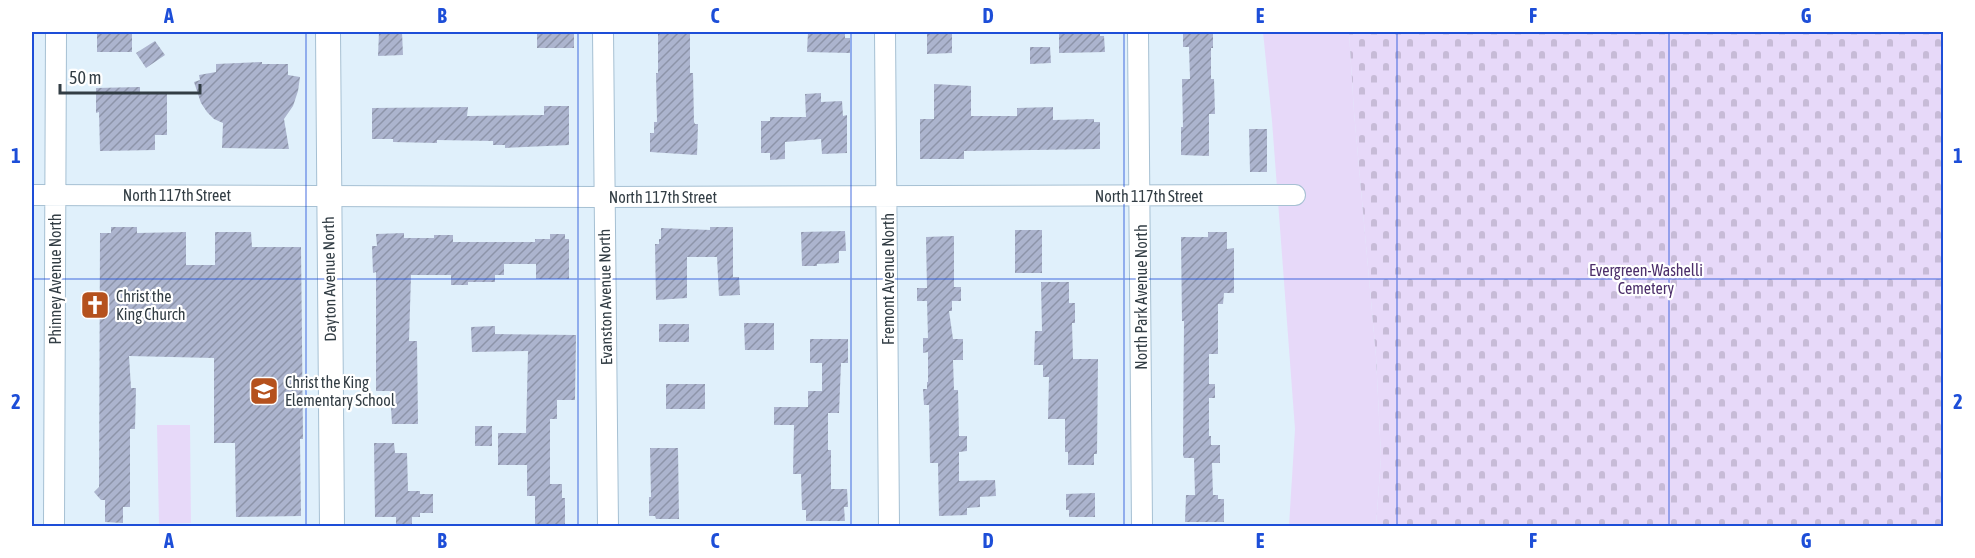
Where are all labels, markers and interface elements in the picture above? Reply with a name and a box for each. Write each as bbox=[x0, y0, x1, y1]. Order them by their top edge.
text: A bbox=[163, 4, 174, 27]
text: B bbox=[437, 4, 447, 27]
text: C bbox=[711, 4, 720, 27]
text: D bbox=[982, 4, 994, 27]
text: E bbox=[1256, 4, 1265, 27]
text: F bbox=[1529, 4, 1537, 27]
text: G bbox=[1801, 4, 1812, 27]
scale bar bbox=[60, 57, 200, 95]
text: 50 m bbox=[69, 67, 101, 88]
text: 1 bbox=[11, 144, 21, 167]
text: 1 bbox=[1953, 144, 1963, 167]
street label: North 117th Street bbox=[123, 186, 232, 204]
street label: North 117th Street bbox=[1095, 187, 1204, 205]
street label: North 117th Street bbox=[609, 188, 718, 206]
street label: Phinney Avenue North bbox=[46, 213, 65, 345]
street label: Fremont Avenue North bbox=[879, 213, 897, 345]
street label: Dayton Avenue North bbox=[319, 216, 340, 342]
street label: North Park Avenue North bbox=[1132, 224, 1150, 370]
street label: Evanston Avenue North bbox=[595, 229, 615, 365]
park label: Evergreen-Washelli Cemetery bbox=[1589, 261, 1703, 298]
place label: Christ the King Church bbox=[116, 287, 185, 324]
church icon: Christ the King Church bbox=[79, 289, 111, 321]
place label: Christ the King Elementary School bbox=[285, 373, 396, 410]
school or university icon: Christ the King Elementary School bbox=[248, 375, 280, 407]
text: 2 bbox=[11, 390, 21, 413]
text: 2 bbox=[1953, 390, 1963, 413]
text: A bbox=[163, 529, 174, 552]
text: B bbox=[437, 529, 447, 552]
text: C bbox=[711, 529, 720, 552]
text: D bbox=[982, 529, 994, 552]
text: E bbox=[1256, 529, 1265, 552]
text: F bbox=[1529, 529, 1537, 552]
text: G bbox=[1801, 529, 1812, 552]

